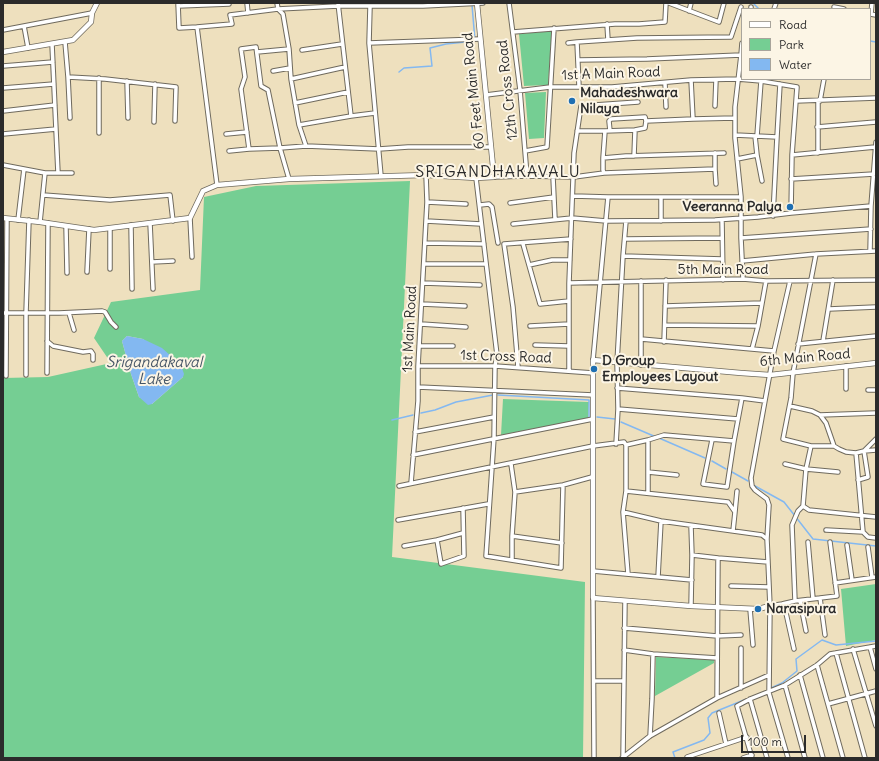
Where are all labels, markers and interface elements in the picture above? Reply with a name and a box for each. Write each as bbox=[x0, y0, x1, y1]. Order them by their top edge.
legend bbox=[741, 8, 871, 80]
text: Road bbox=[779, 17, 807, 32]
street label: 60 Feet Main Road bbox=[460, 32, 488, 150]
text: Park bbox=[779, 37, 804, 52]
street label: 12th Cross Road bbox=[494, 39, 522, 141]
text: Water bbox=[779, 57, 812, 72]
street label: 1st A Main Road bbox=[561, 64, 661, 84]
place label: Mahadeshwara Nilaya bbox=[580, 85, 678, 118]
marker: Mahadeshwara Nilaya bbox=[567, 96, 577, 106]
district label: SRIGANDHAKAVALU bbox=[415, 162, 581, 182]
place label: Veeranna Palya bbox=[682, 199, 782, 215]
marker: Veeranna Palya bbox=[785, 202, 795, 212]
street label: 5th Main Road bbox=[678, 262, 768, 278]
street label: 1st Main Road bbox=[399, 285, 421, 373]
street label: 6th Main Road bbox=[759, 346, 851, 370]
street label: 1st Cross Road bbox=[460, 347, 552, 367]
place label: D Group Employees Layout bbox=[602, 353, 718, 386]
water label: Srigandakaval Lake bbox=[106, 354, 202, 389]
marker: D Group Employees Layout bbox=[589, 364, 599, 374]
place label: Narasipura bbox=[766, 601, 836, 617]
marker: Narasipura bbox=[753, 604, 763, 614]
scale bar bbox=[743, 727, 808, 753]
text: 100 m bbox=[748, 734, 782, 749]

